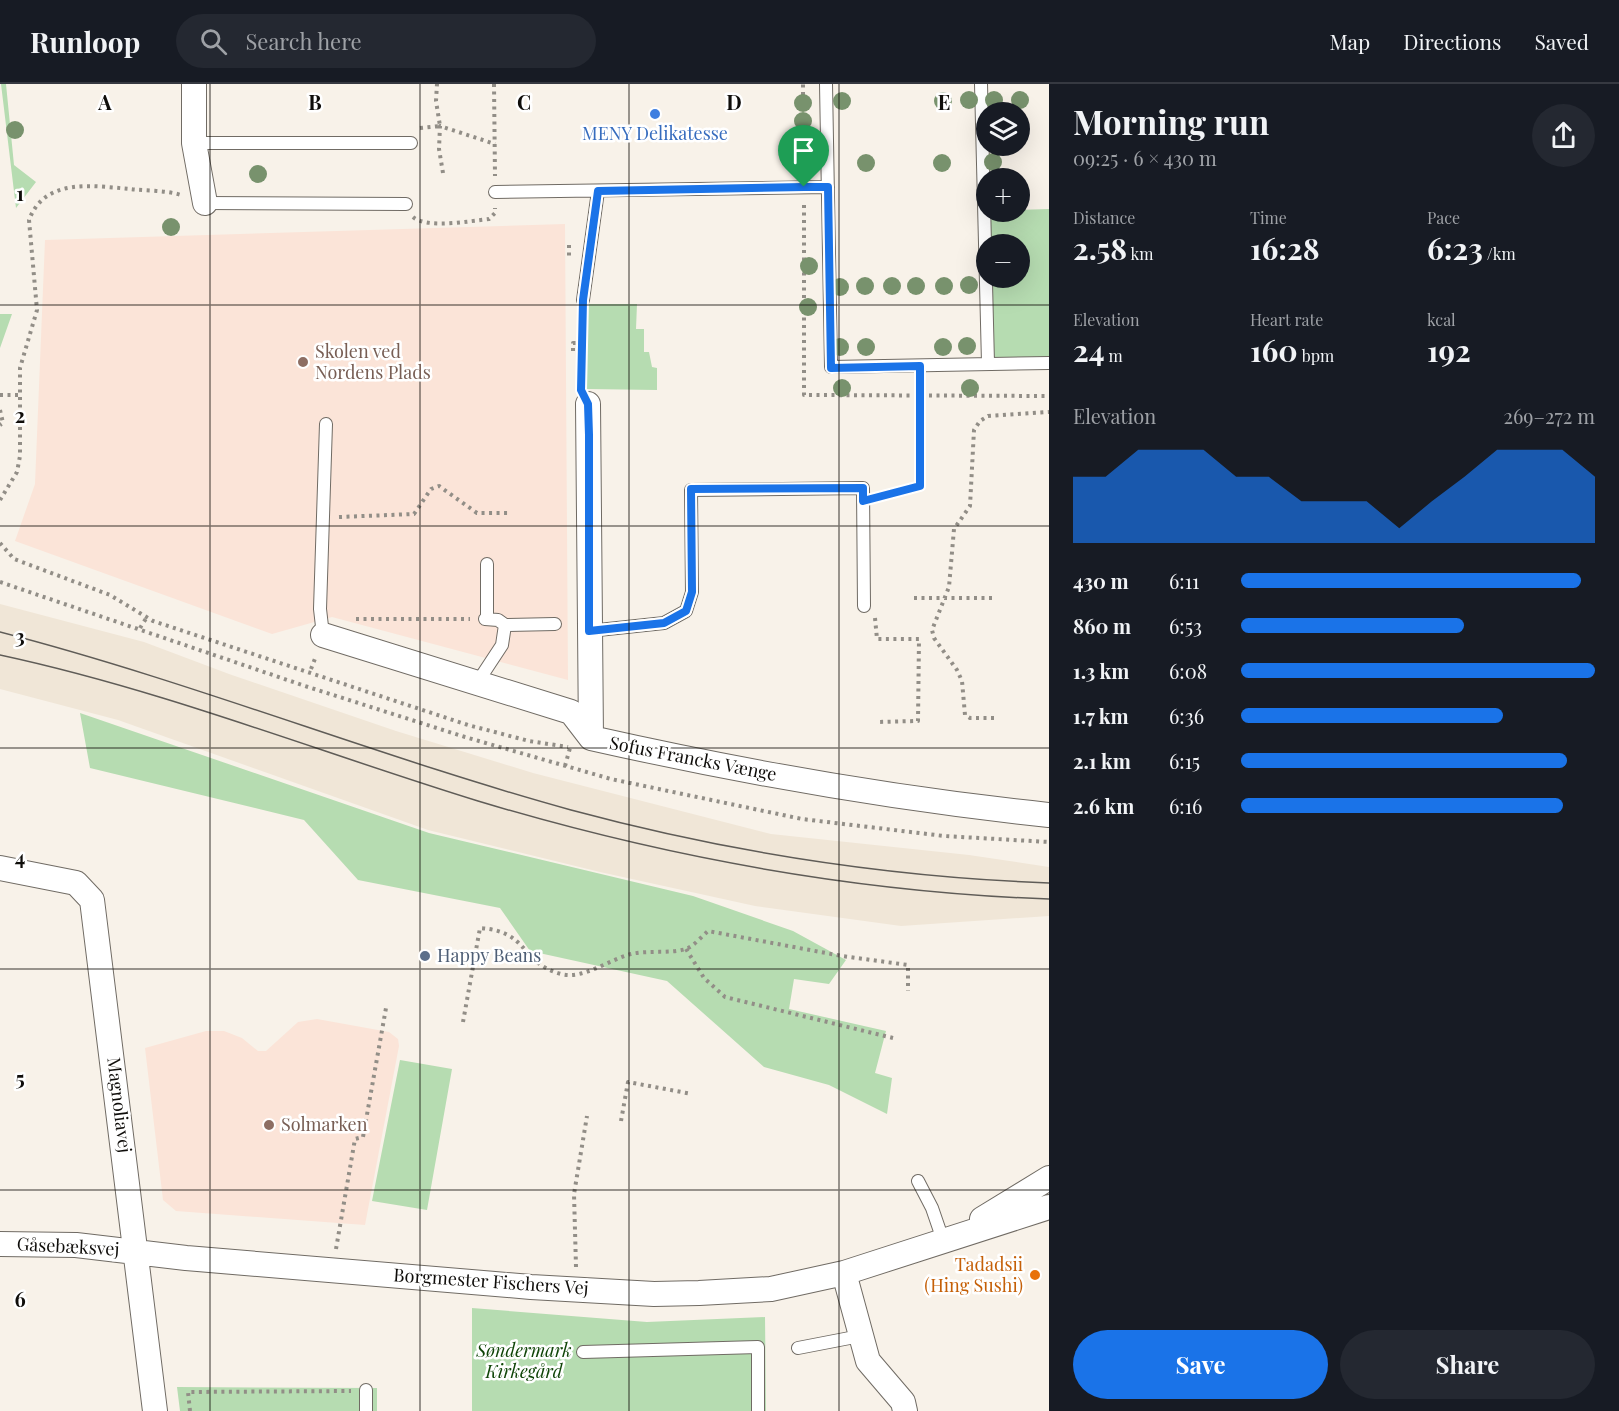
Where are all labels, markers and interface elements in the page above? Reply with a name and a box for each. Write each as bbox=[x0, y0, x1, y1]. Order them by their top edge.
search box bbox=[176, 14, 596, 68]
text: Runloop bbox=[30, 23, 140, 60]
icon: search bbox=[197, 25, 230, 58]
text: Search here bbox=[245, 26, 362, 56]
text: Map bbox=[1329, 27, 1370, 55]
text: Directions bbox=[1403, 27, 1501, 55]
text: Saved bbox=[1534, 27, 1589, 55]
text: A bbox=[97, 88, 112, 115]
text: B bbox=[308, 88, 322, 115]
text: C bbox=[517, 88, 531, 115]
text: D bbox=[726, 88, 742, 115]
text: E bbox=[938, 88, 950, 115]
text: Morning run bbox=[1073, 99, 1269, 143]
map controls bbox=[976, 102, 1030, 288]
button: layers bbox=[976, 102, 1030, 156]
button: share bbox=[1532, 104, 1595, 167]
marker: MENY Delikatesse bbox=[648, 107, 662, 121]
place label: MENY Delikatesse bbox=[582, 121, 728, 145]
pin bbox=[778, 125, 829, 187]
icon: arrive bbox=[787, 134, 820, 167]
text: 09:25 · 6 × 430 m bbox=[1073, 144, 1217, 171]
button: + bbox=[976, 168, 1030, 222]
text: 1 bbox=[16, 179, 24, 206]
text: Distance bbox=[1073, 207, 1135, 228]
text: Time bbox=[1250, 207, 1287, 228]
text: Pace bbox=[1427, 207, 1460, 228]
text: 2.58 bbox=[1073, 228, 1127, 268]
text: 16:28 bbox=[1250, 228, 1320, 268]
text: 6:23 bbox=[1427, 228, 1483, 268]
button: − bbox=[976, 234, 1030, 288]
text: km bbox=[1127, 243, 1154, 264]
text: /km bbox=[1483, 243, 1516, 264]
text: Elevation bbox=[1073, 309, 1140, 330]
text: Heart rate bbox=[1250, 309, 1323, 330]
text: kcal bbox=[1427, 309, 1456, 330]
text: 24 bbox=[1073, 330, 1105, 370]
text: 160 bbox=[1250, 330, 1298, 370]
text: 192 bbox=[1427, 330, 1471, 370]
place label: Skolen ved Nordens Plads bbox=[315, 339, 431, 384]
text: m bbox=[1105, 345, 1123, 366]
text: bpm bbox=[1298, 345, 1334, 366]
marker: Skolen ved Nordens Plads bbox=[296, 355, 310, 369]
text: 2 bbox=[15, 401, 25, 428]
text: Elevation bbox=[1073, 402, 1156, 429]
text: 269–272 m bbox=[1503, 402, 1595, 429]
text: 430 m bbox=[1073, 567, 1129, 594]
text: 6:11 bbox=[1169, 567, 1199, 594]
text: 860 m bbox=[1073, 612, 1131, 639]
text: 6:53 bbox=[1169, 612, 1202, 639]
text: 3 bbox=[15, 622, 25, 649]
text: 1.3 km bbox=[1073, 657, 1129, 684]
text: 6:08 bbox=[1169, 657, 1207, 684]
text: 1.7 km bbox=[1073, 702, 1129, 729]
text: 6:36 bbox=[1169, 702, 1204, 729]
street label: Sofus Francks Vænge bbox=[608, 730, 779, 786]
text: 2.1 km bbox=[1073, 747, 1131, 774]
text: 6:15 bbox=[1169, 747, 1200, 774]
text: 2.6 km bbox=[1073, 792, 1134, 819]
text: 6:16 bbox=[1169, 792, 1202, 819]
text: 4 bbox=[15, 843, 25, 870]
place label: Happy Beans bbox=[437, 943, 541, 967]
marker: Happy Beans bbox=[418, 949, 432, 963]
street label: Magnoliavej bbox=[102, 1056, 138, 1154]
text: 5 bbox=[15, 1064, 25, 1091]
place label: Solmarken bbox=[281, 1112, 368, 1136]
marker: Solmarken bbox=[262, 1118, 276, 1132]
street label: Gåsebæksvej bbox=[16, 1231, 120, 1261]
place label: Tadadsii (Hing Sushi) bbox=[924, 1252, 1023, 1297]
street label: Borgmester Fischers Vej bbox=[393, 1262, 589, 1300]
marker: Tadadsii (Hing Sushi) bbox=[1028, 1268, 1042, 1282]
text: 6 bbox=[14, 1285, 26, 1312]
button: Save bbox=[1073, 1330, 1328, 1399]
button: Share bbox=[1340, 1330, 1595, 1399]
park label: Søndermark Kirkegård bbox=[475, 1338, 572, 1383]

